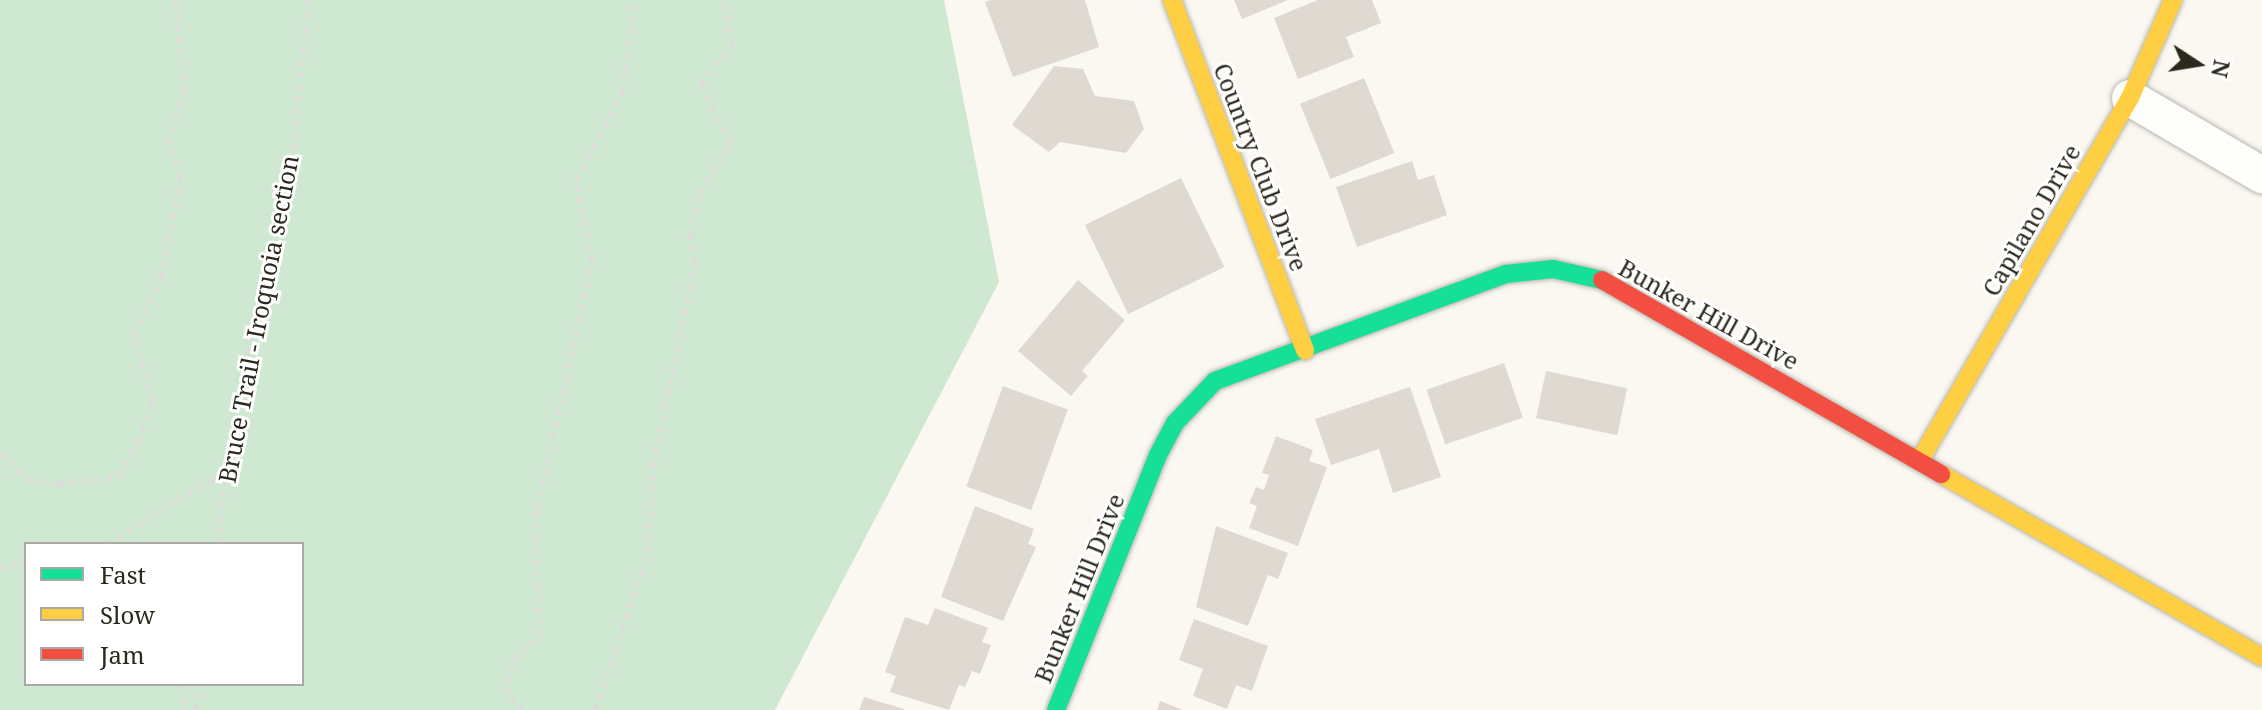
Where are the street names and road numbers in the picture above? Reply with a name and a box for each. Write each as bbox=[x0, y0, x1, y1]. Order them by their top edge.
street label: Country Club Drive bbox=[1208, 59, 1314, 275]
street label: Capilano Drive bbox=[1976, 139, 2086, 301]
street label: Bruce Trail - Iroquoia section bbox=[212, 153, 304, 485]
street label: Bunker Hill Drive bbox=[1614, 253, 1804, 375]
street label: Bunker Hill Drive bbox=[1028, 489, 1130, 687]

